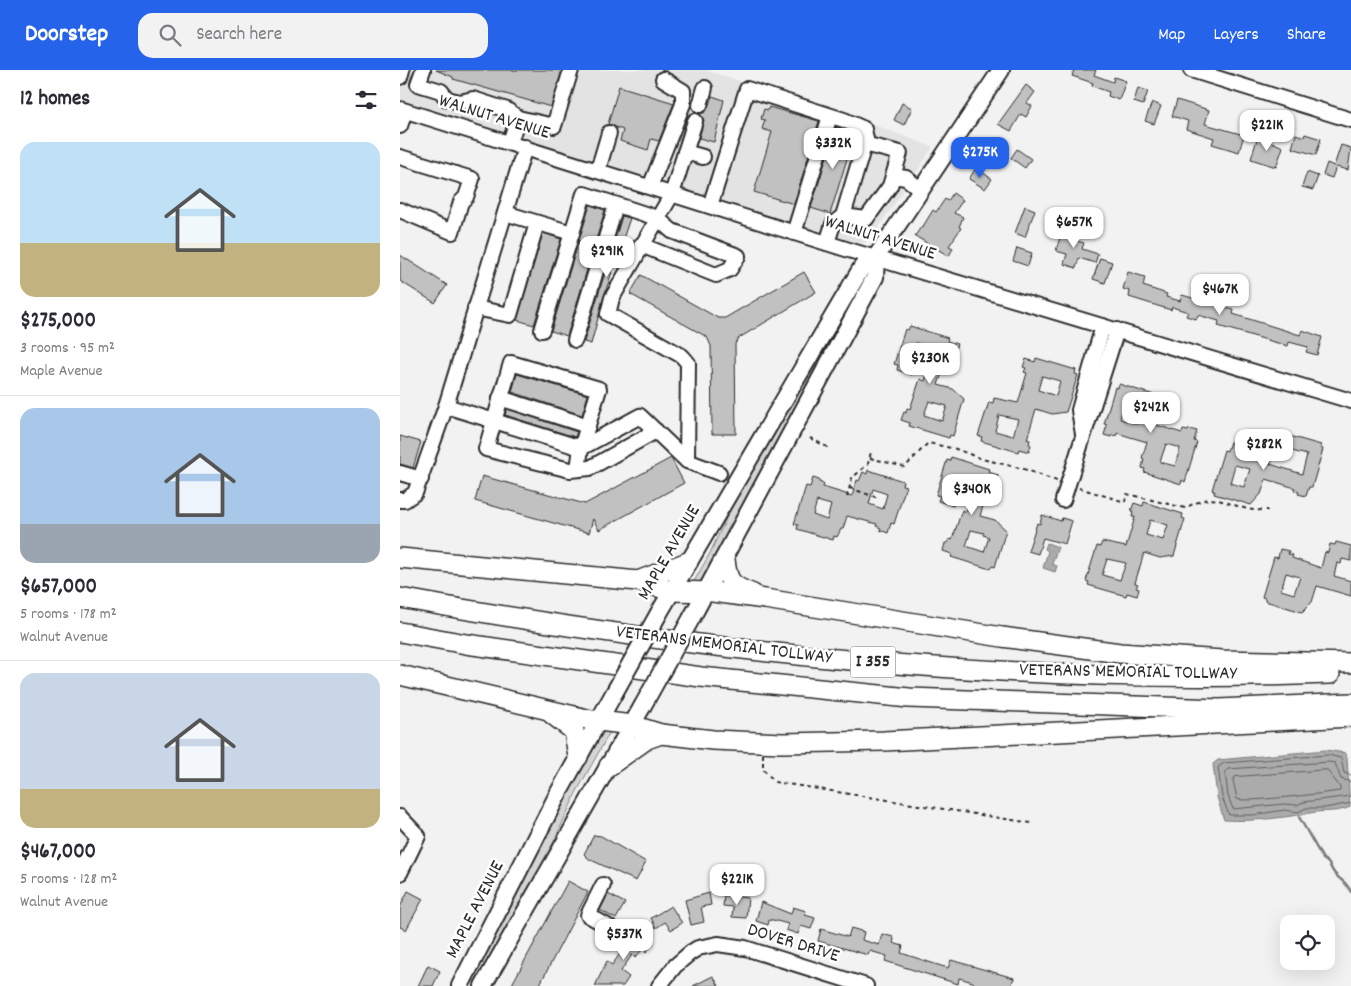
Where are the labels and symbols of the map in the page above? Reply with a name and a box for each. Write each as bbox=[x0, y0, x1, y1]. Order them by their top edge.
street label: WALNUT AVENUE bbox=[435, 88, 553, 148]
pin: $221K bbox=[1232, 109, 1302, 152]
pin: $332K bbox=[798, 128, 868, 170]
pin: $275K bbox=[945, 136, 1015, 179]
pin: $657K bbox=[1039, 206, 1109, 249]
street label: WALNUT AVENUE bbox=[821, 209, 939, 269]
pin: $291K bbox=[572, 236, 642, 278]
pin: $467K bbox=[1185, 274, 1255, 316]
pin: $230K bbox=[895, 342, 965, 385]
pin: $242K bbox=[1116, 392, 1186, 434]
pin: $282K bbox=[1229, 428, 1299, 471]
pin: $340K bbox=[937, 474, 1007, 516]
street label: MAPLE AVENUE bbox=[632, 500, 708, 606]
street label: VETERANS MEMORIAL TOLLWAY bbox=[614, 619, 835, 673]
road number: I 355 bbox=[850, 646, 896, 678]
street label: VETERANS MEMORIAL TOLLWAY bbox=[1019, 658, 1238, 688]
street label: MAPLE AVENUE bbox=[440, 856, 512, 963]
pin: $221K bbox=[702, 864, 772, 906]
street label: DOVER DRIVE bbox=[744, 917, 843, 971]
pin: $537K bbox=[589, 918, 659, 961]

